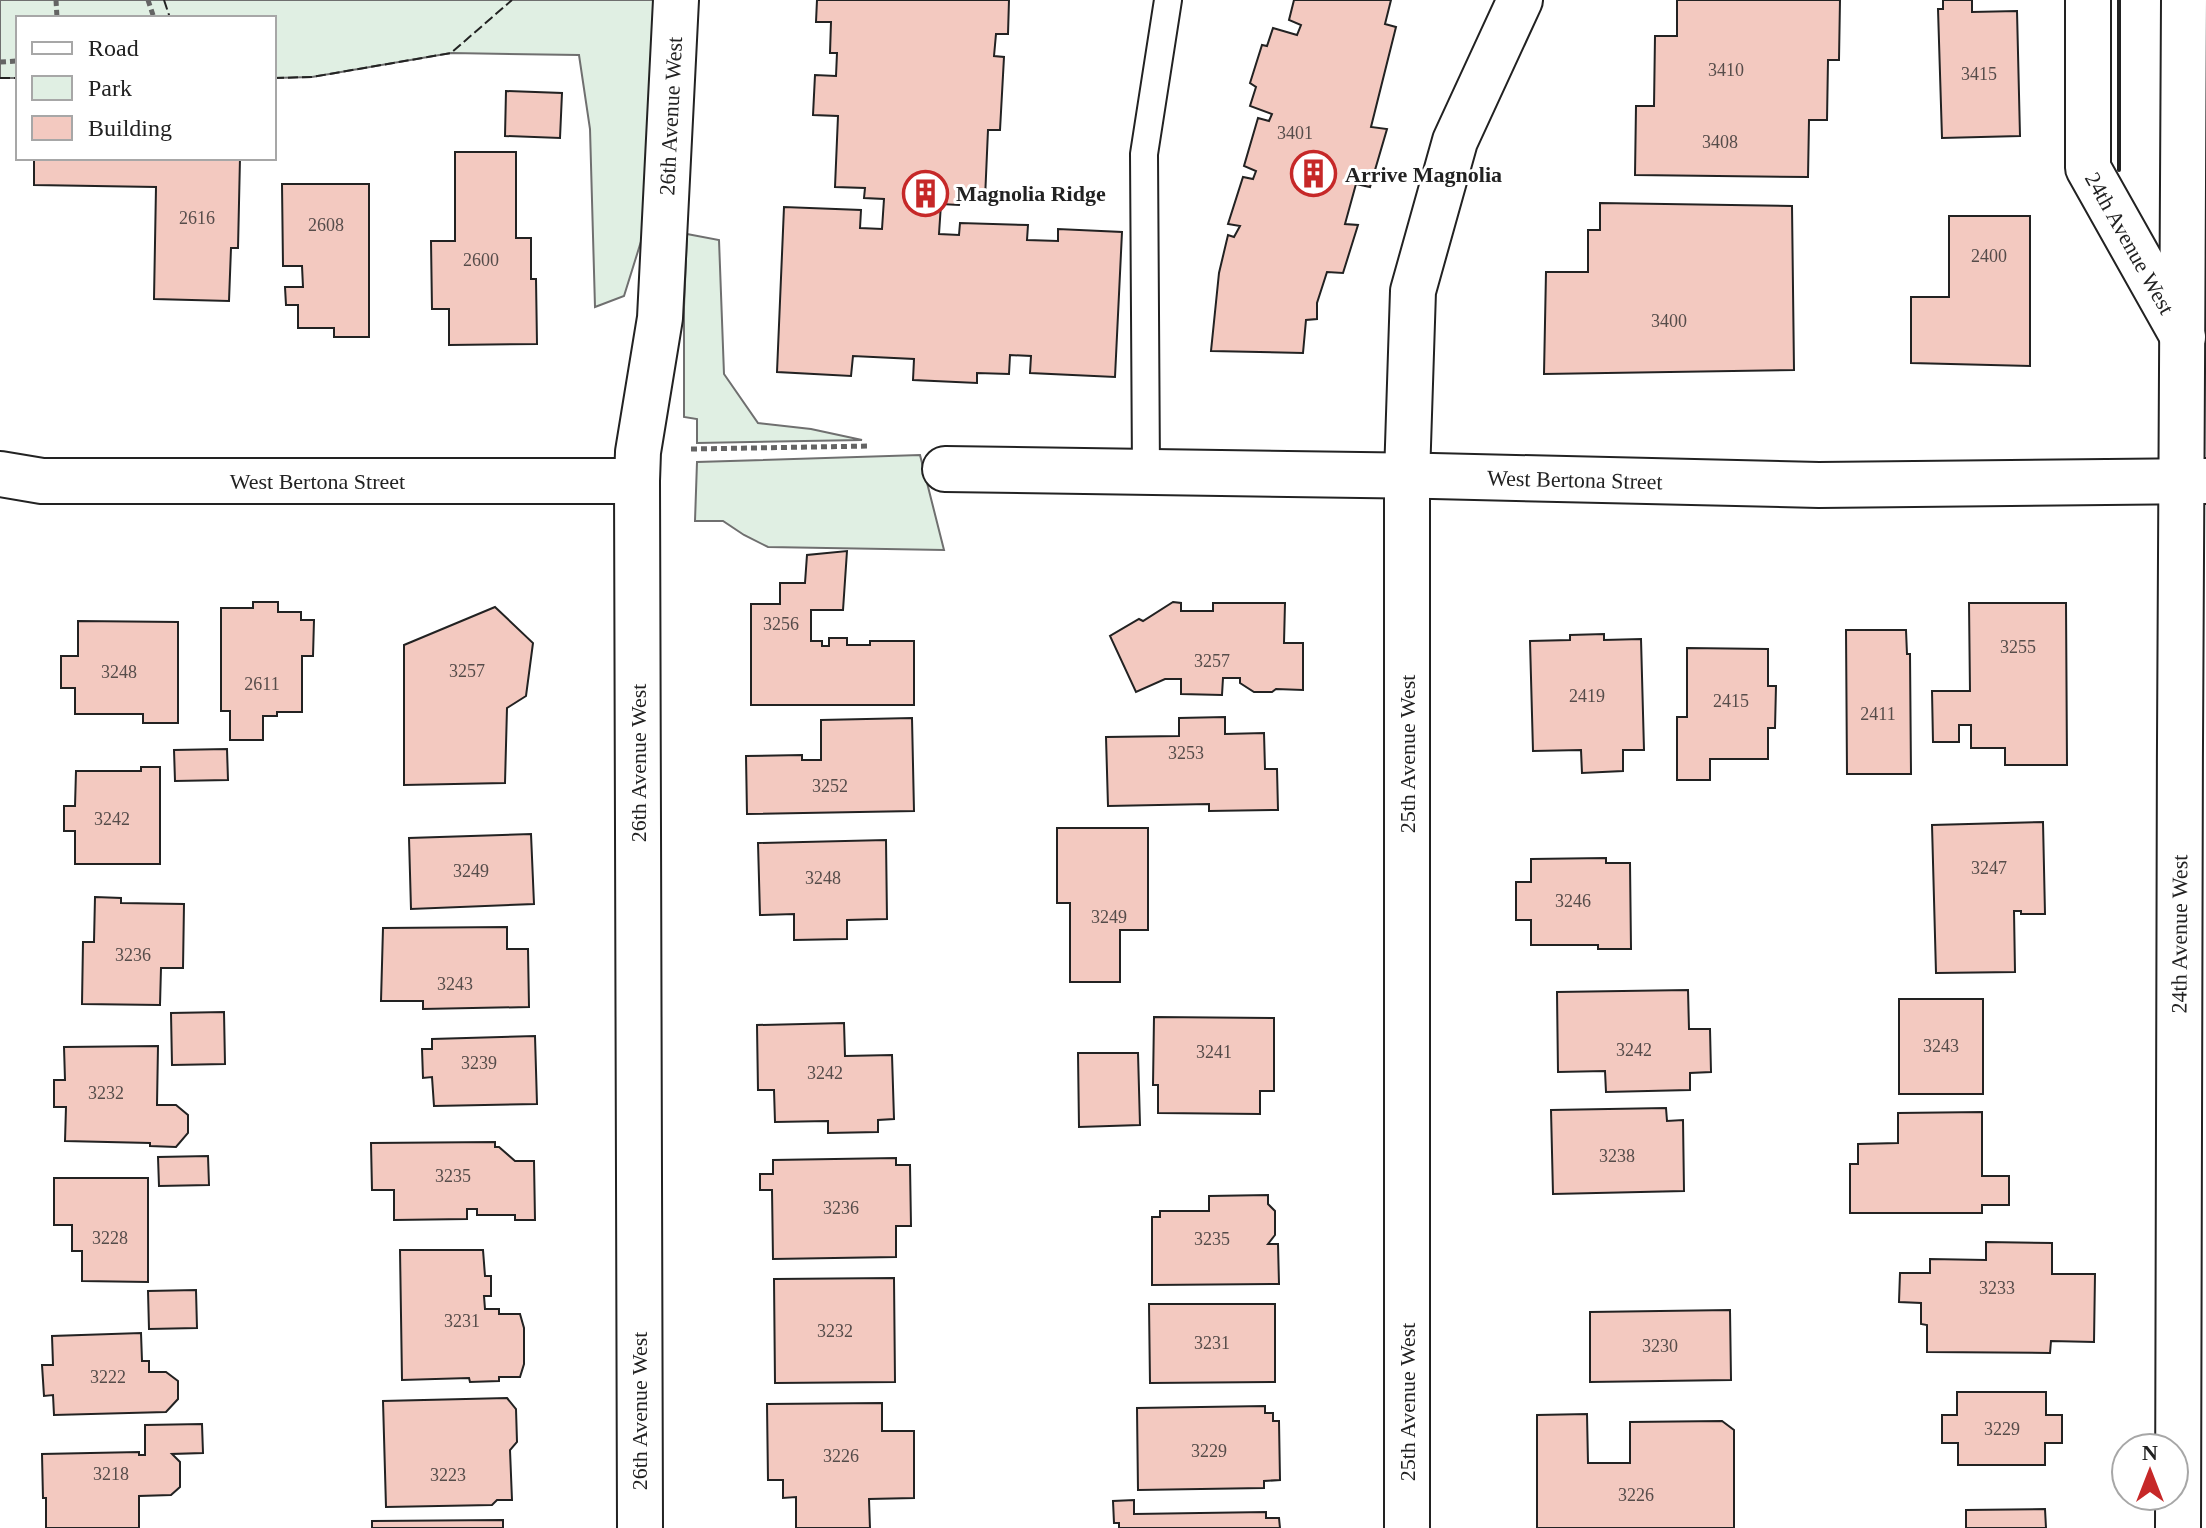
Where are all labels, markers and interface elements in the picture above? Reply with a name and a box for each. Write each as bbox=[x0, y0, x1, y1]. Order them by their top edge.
legend bbox=[16, 16, 276, 160]
text: Road bbox=[88, 35, 139, 61]
street label: 26th Avenue West bbox=[654, 36, 687, 196]
house number: 3410 bbox=[1708, 60, 1744, 80]
house number: 3415 bbox=[1961, 64, 1997, 84]
text: Park bbox=[88, 75, 132, 101]
text: Building bbox=[88, 115, 172, 141]
house number: 3401 bbox=[1277, 123, 1313, 143]
house number: 3408 bbox=[1702, 132, 1738, 152]
building icon: Arrive Magnolia bbox=[1290, 150, 1338, 198]
place label: Arrive Magnolia bbox=[1345, 162, 1502, 187]
street label: 24th Avenue West bbox=[2080, 168, 2180, 319]
building icon: Magnolia Ridge bbox=[901, 169, 949, 217]
place label: Magnolia Ridge bbox=[956, 181, 1106, 206]
house number: 2616 bbox=[179, 208, 215, 228]
house number: 2608 bbox=[308, 215, 344, 235]
house number: 2400 bbox=[1971, 246, 2007, 266]
house number: 2600 bbox=[463, 250, 499, 270]
house number: 3400 bbox=[1651, 311, 1687, 331]
street label: West Bertona Street bbox=[1487, 465, 1663, 494]
street label: West Bertona Street bbox=[230, 469, 405, 494]
house number: 3256 bbox=[763, 614, 799, 634]
house number: 3255 bbox=[2000, 637, 2036, 657]
house number: 3257 bbox=[1194, 651, 1230, 671]
house number: 3257 bbox=[449, 661, 485, 681]
house number: 3248 bbox=[101, 662, 137, 682]
house number: 2611 bbox=[244, 674, 280, 694]
street label: 25th Avenue West bbox=[1395, 675, 1420, 833]
street label: 26th Avenue West bbox=[626, 684, 651, 842]
house number: 2419 bbox=[1569, 686, 1605, 706]
house number: 2415 bbox=[1713, 691, 1749, 711]
house number: 2411 bbox=[1860, 704, 1896, 724]
house number: 3253 bbox=[1168, 743, 1204, 763]
house number: 3252 bbox=[812, 776, 848, 796]
house number: 3242 bbox=[94, 809, 130, 829]
street label: 24th Avenue West bbox=[2166, 855, 2192, 1013]
house number: 3247 bbox=[1971, 858, 2007, 878]
house number: 3249 bbox=[453, 861, 489, 881]
house number: 3248 bbox=[805, 868, 841, 888]
house number: 3246 bbox=[1555, 891, 1591, 911]
house number: 3249 bbox=[1091, 907, 1127, 927]
house number: 3236 bbox=[115, 945, 151, 965]
house number: 3243 bbox=[437, 974, 473, 994]
house number: 3243 bbox=[1923, 1036, 1959, 1056]
house number: 3242 bbox=[1616, 1040, 1652, 1060]
house number: 3241 bbox=[1196, 1042, 1232, 1062]
house number: 3239 bbox=[461, 1053, 497, 1073]
house number: 3242 bbox=[807, 1063, 843, 1083]
house number: 3232 bbox=[88, 1083, 124, 1103]
house number: 3238 bbox=[1599, 1146, 1635, 1166]
house number: 3235 bbox=[435, 1166, 471, 1186]
house number: 3236 bbox=[823, 1198, 859, 1218]
house number: 3228 bbox=[92, 1228, 128, 1248]
house number: 3235 bbox=[1194, 1229, 1230, 1249]
house number: 3233 bbox=[1979, 1278, 2015, 1298]
house number: 3231 bbox=[444, 1311, 480, 1331]
house number: 3232 bbox=[817, 1321, 853, 1341]
street label: 25th Avenue West bbox=[1395, 1323, 1420, 1481]
street label: 26th Avenue West bbox=[627, 1332, 652, 1490]
house number: 3231 bbox=[1194, 1333, 1230, 1353]
house number: 3230 bbox=[1642, 1336, 1678, 1356]
house number: 3222 bbox=[90, 1367, 126, 1387]
house number: 3229 bbox=[1984, 1419, 2020, 1439]
north arrow bbox=[2110, 1432, 2190, 1512]
text: N bbox=[2142, 1440, 2158, 1465]
house number: 3229 bbox=[1191, 1441, 1227, 1461]
house number: 3226 bbox=[823, 1446, 859, 1466]
house number: 3218 bbox=[93, 1464, 129, 1484]
house number: 3223 bbox=[430, 1465, 466, 1485]
house number: 3226 bbox=[1618, 1485, 1654, 1505]

